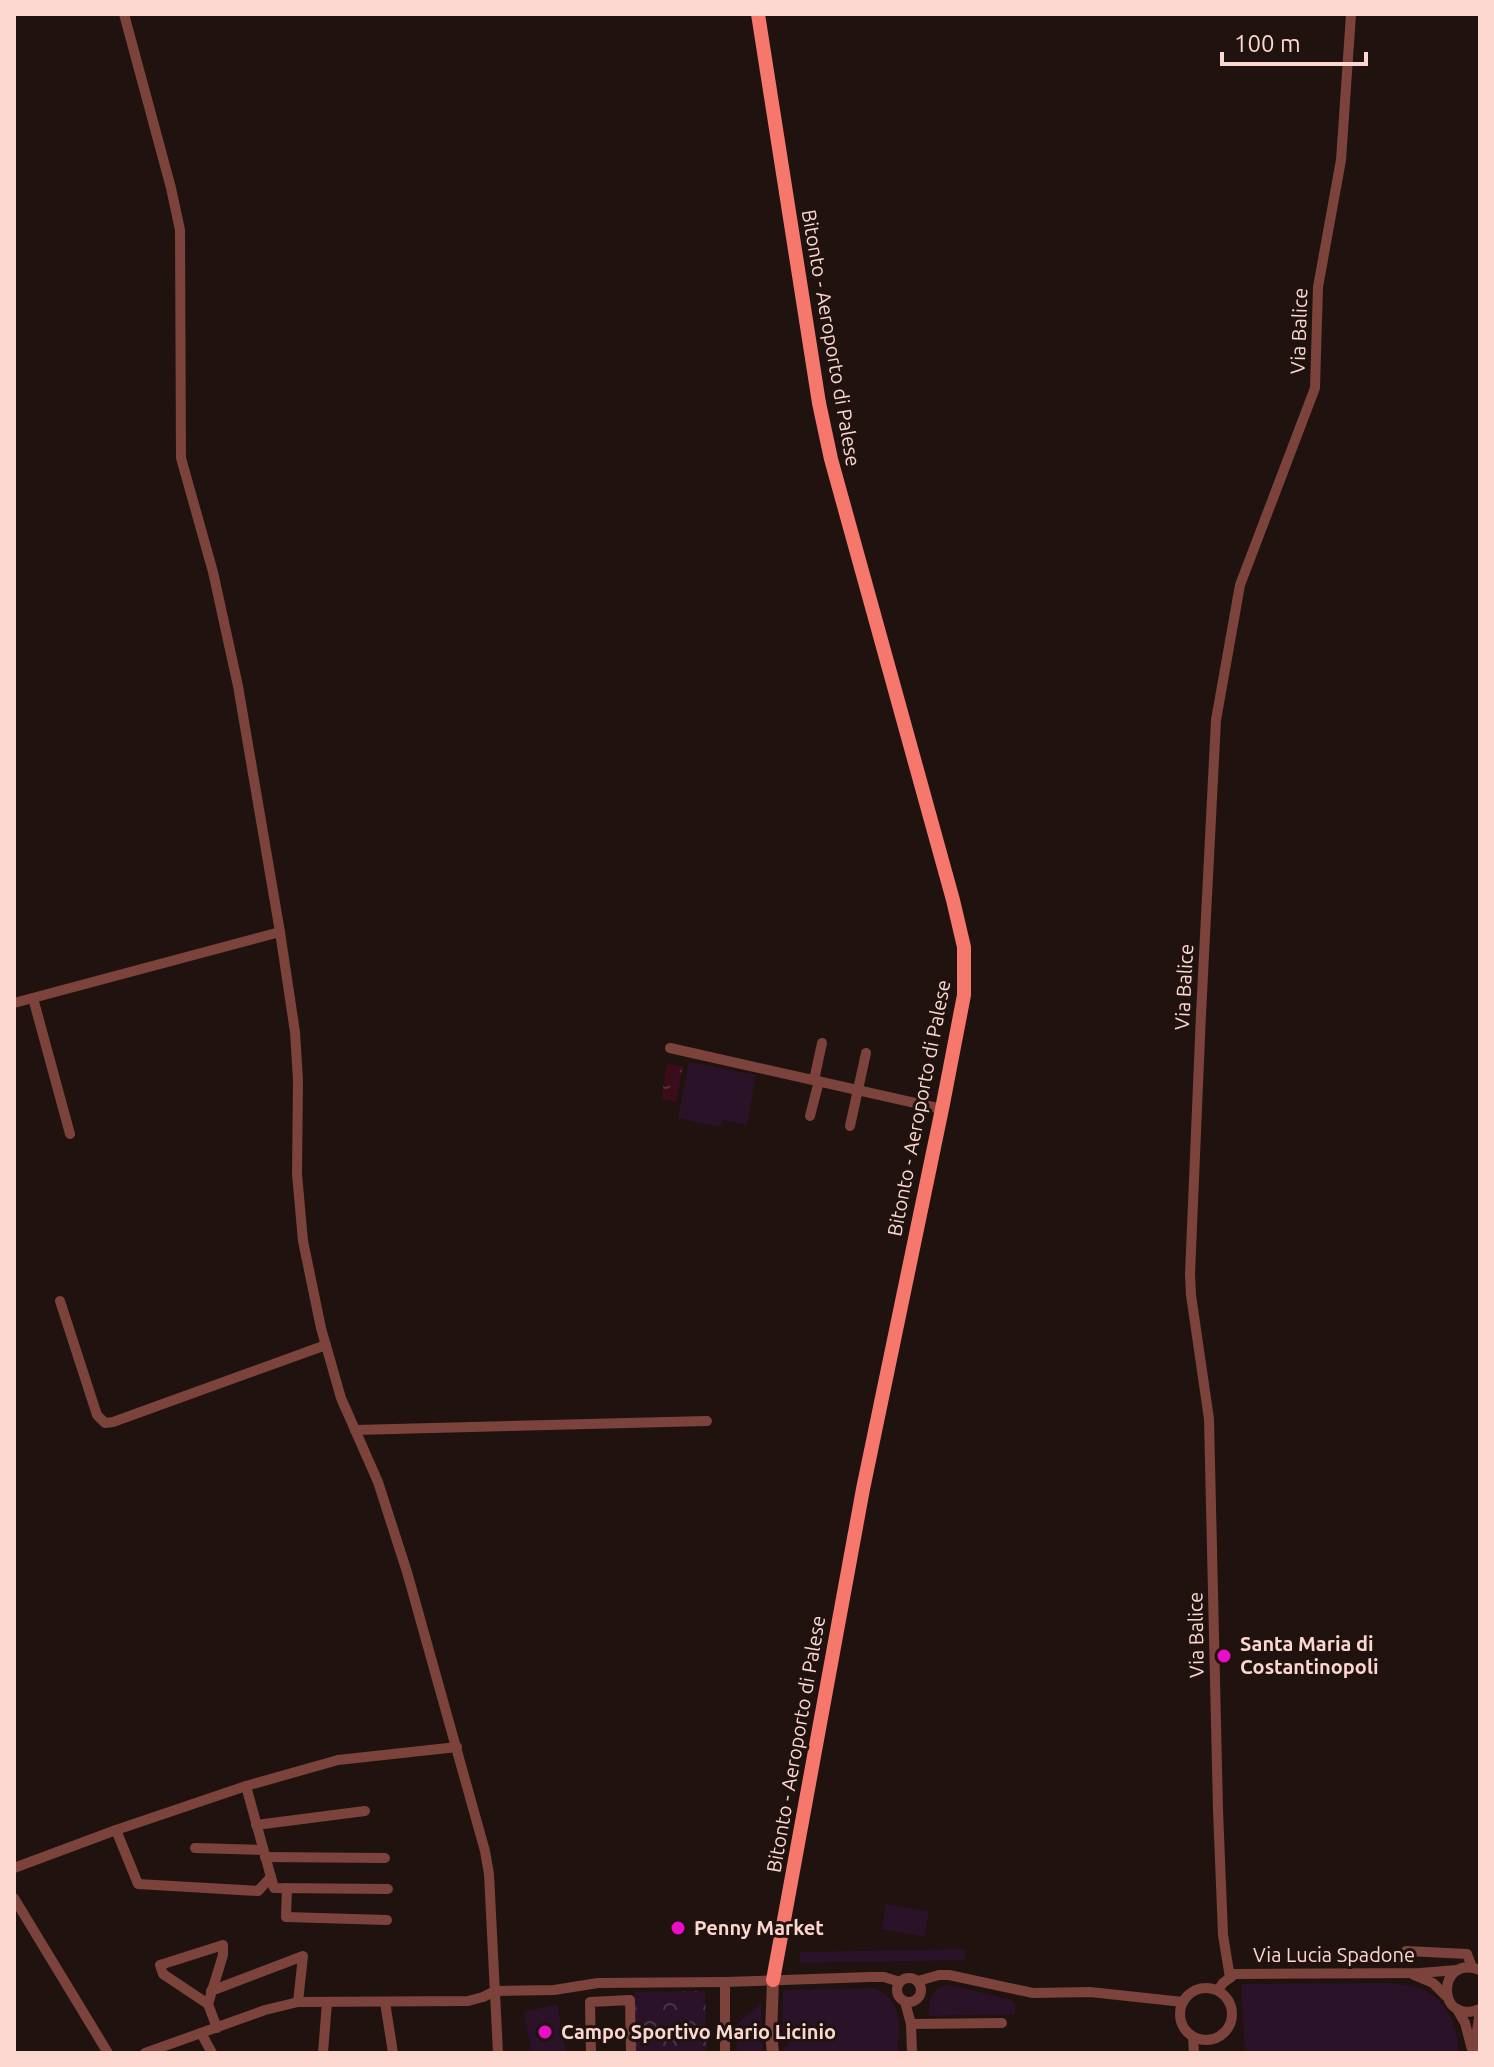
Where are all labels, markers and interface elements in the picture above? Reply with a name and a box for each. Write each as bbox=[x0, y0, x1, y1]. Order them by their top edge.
scale bar bbox=[1222, 16, 1366, 66]
text: 100 m bbox=[1234, 30, 1301, 57]
street label: Bitonto - Aeroporto di Palese bbox=[798, 208, 865, 468]
street label: Via Balice bbox=[1285, 287, 1312, 375]
street label: Via Balice bbox=[1170, 943, 1197, 1031]
street label: Bitonto - Aeroporto di Palese bbox=[882, 978, 955, 1238]
street label: Via Balice bbox=[1183, 1592, 1208, 1678]
street label: Bitonto - Aeroporto di Palese bbox=[762, 1614, 829, 1874]
place label: Santa Maria di Costantinopoli bbox=[1240, 1632, 1379, 1678]
marker: Santa Maria di Costantinopoli bbox=[1215, 1647, 1233, 1665]
place label: Penny Market bbox=[694, 1916, 824, 1939]
marker: Penny Market bbox=[669, 1919, 687, 1937]
street label: Via Lucia Spadone bbox=[1253, 1943, 1415, 1966]
place label: Campo Sportivo Mario Licinio bbox=[561, 2020, 836, 2043]
marker: Campo Sportivo Mario Licinio bbox=[536, 2023, 554, 2041]

